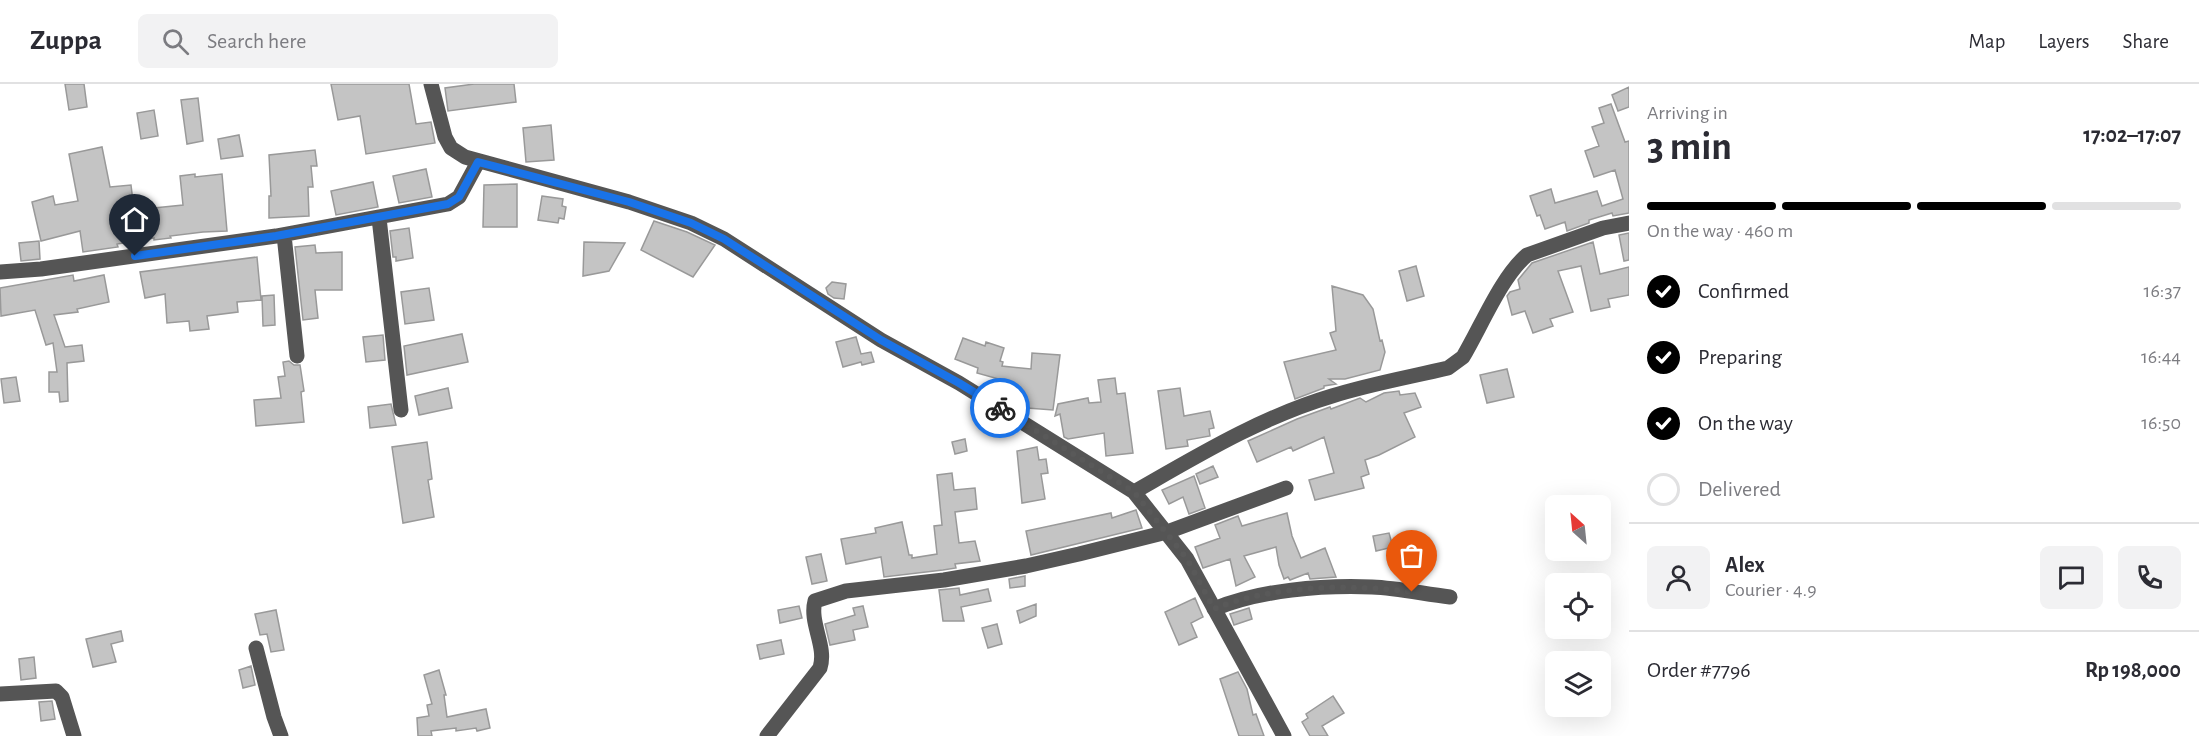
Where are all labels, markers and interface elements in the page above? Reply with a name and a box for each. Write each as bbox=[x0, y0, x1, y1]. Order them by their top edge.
search box bbox=[138, 14, 558, 68]
icon: search bbox=[159, 25, 192, 58]
text: Zuppa bbox=[30, 27, 102, 55]
text: Search here bbox=[207, 30, 307, 52]
text: Map bbox=[1969, 31, 2005, 52]
text: Layers bbox=[2038, 31, 2089, 52]
text: Share bbox=[2122, 31, 2169, 52]
text: Arriving in bbox=[1647, 103, 1728, 123]
text: 17:02–17:07 bbox=[2083, 124, 2181, 146]
text: 3 min bbox=[1647, 128, 1732, 167]
pin bbox=[109, 194, 160, 256]
icon: home bbox=[118, 203, 151, 236]
text: On the way · 460 m bbox=[1647, 221, 1793, 241]
icon: check bbox=[1647, 275, 1680, 308]
text: Confirmed bbox=[1698, 280, 1789, 302]
text: 16:37 bbox=[2144, 281, 2181, 301]
icon: check bbox=[1647, 341, 1680, 374]
text: Preparing bbox=[1698, 346, 1782, 368]
text: 16:44 bbox=[2141, 347, 2181, 367]
courier bbox=[970, 378, 1030, 438]
icon: bike bbox=[984, 392, 1017, 425]
icon: check bbox=[1647, 407, 1680, 440]
text: On the way bbox=[1698, 412, 1793, 434]
text: 16:50 bbox=[2141, 413, 2181, 433]
text: Delivered bbox=[1698, 478, 1781, 500]
north arrow bbox=[1545, 495, 1611, 561]
map controls bbox=[1545, 495, 1611, 717]
pin bbox=[1386, 530, 1437, 592]
icon: bag bbox=[1395, 539, 1428, 572]
button: person bbox=[1647, 546, 1710, 609]
button: chat bbox=[2040, 546, 2103, 609]
button: phone bbox=[2118, 546, 2181, 609]
text: Alex bbox=[1725, 554, 1765, 576]
button: locate bbox=[1545, 573, 1611, 639]
text: Courier · 4.9 bbox=[1725, 580, 1817, 600]
button: layers bbox=[1545, 651, 1611, 717]
text: Order #7796 bbox=[1647, 659, 1751, 681]
text: Rp 198,000 bbox=[2085, 659, 2181, 681]

